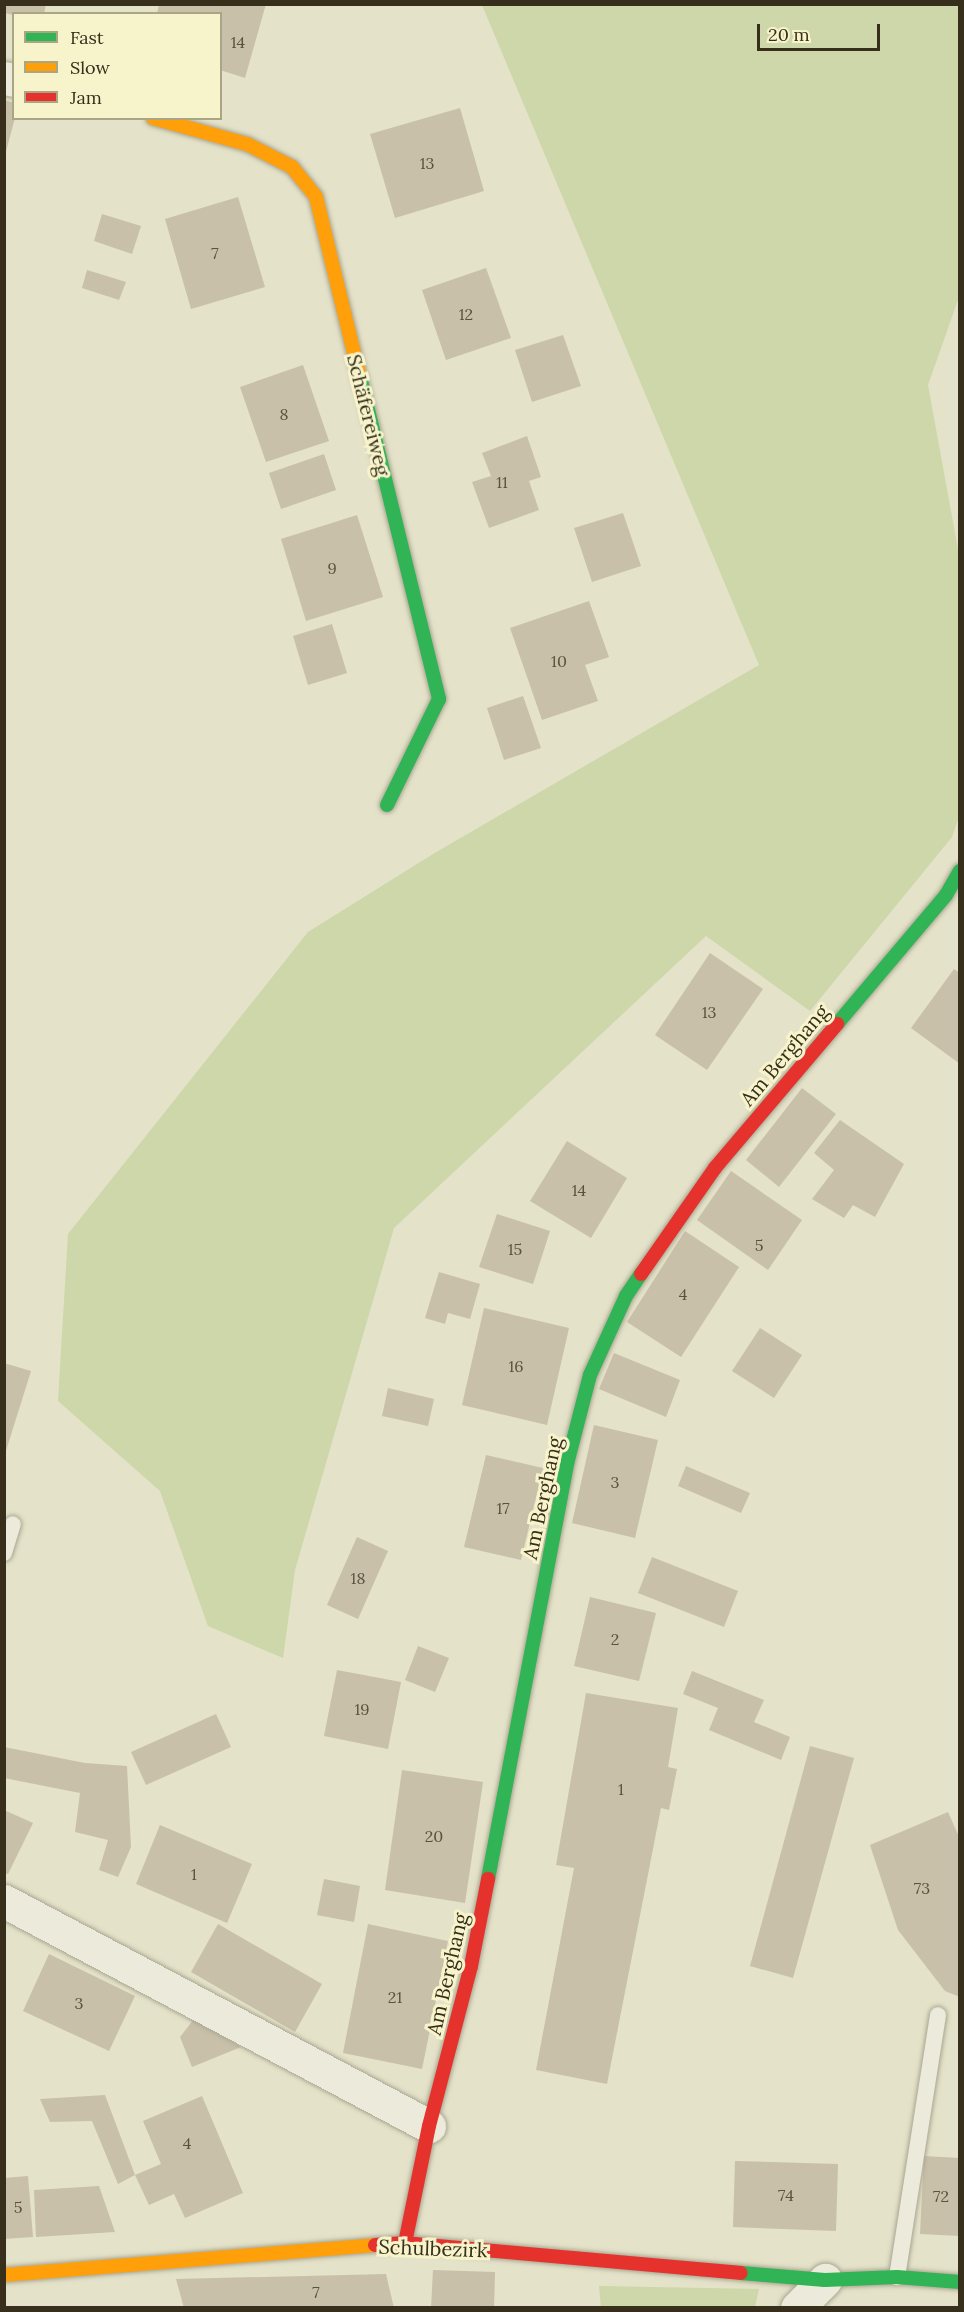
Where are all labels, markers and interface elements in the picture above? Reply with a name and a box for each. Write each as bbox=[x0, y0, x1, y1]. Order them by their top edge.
legend bbox=[12, 12, 222, 120]
scale bar bbox=[760, 12, 883, 50]
text: 20 m bbox=[768, 23, 810, 46]
text: Fast bbox=[70, 26, 104, 49]
house number: 14 bbox=[231, 32, 245, 52]
text: Slow bbox=[70, 56, 110, 79]
text: Jam bbox=[70, 86, 102, 109]
house number: 13 bbox=[420, 153, 434, 173]
house number: 7 bbox=[211, 243, 219, 263]
house number: 12 bbox=[459, 304, 473, 324]
street label: Schäfereiweg bbox=[342, 352, 396, 478]
house number: 8 bbox=[280, 404, 288, 424]
house number: 11 bbox=[496, 472, 508, 492]
house number: 9 bbox=[327, 558, 337, 578]
house number: 10 bbox=[551, 651, 567, 671]
street label: Am Berghang bbox=[735, 1000, 833, 1110]
house number: 13 bbox=[702, 1002, 716, 1022]
house number: 14 bbox=[572, 1180, 586, 1200]
house number: 5 bbox=[755, 1235, 763, 1255]
house number: 15 bbox=[508, 1239, 522, 1259]
house number: 4 bbox=[679, 1284, 687, 1304]
house number: 16 bbox=[508, 1356, 524, 1376]
street label: Am Berghang bbox=[517, 1435, 567, 1561]
house number: 3 bbox=[611, 1472, 619, 1492]
house number: 17 bbox=[496, 1498, 510, 1518]
house number: 18 bbox=[351, 1568, 365, 1588]
house number: 2 bbox=[611, 1629, 619, 1649]
house number: 19 bbox=[354, 1699, 370, 1719]
house number: 1 bbox=[618, 1779, 624, 1799]
house number: 20 bbox=[425, 1826, 443, 1846]
house number: 1 bbox=[191, 1864, 197, 1884]
house number: 73 bbox=[914, 1878, 930, 1898]
street label: Am Berghang bbox=[421, 1911, 473, 2037]
house number: 21 bbox=[388, 1987, 402, 2007]
house number: 3 bbox=[75, 1993, 83, 2013]
house number: 4 bbox=[183, 2133, 191, 2153]
house number: 74 bbox=[778, 2185, 794, 2205]
house number: 72 bbox=[933, 2186, 949, 2206]
house number: 5 bbox=[14, 2197, 22, 2217]
street label: Schulbezirk bbox=[378, 2234, 488, 2262]
house number: 7 bbox=[312, 2282, 320, 2302]

